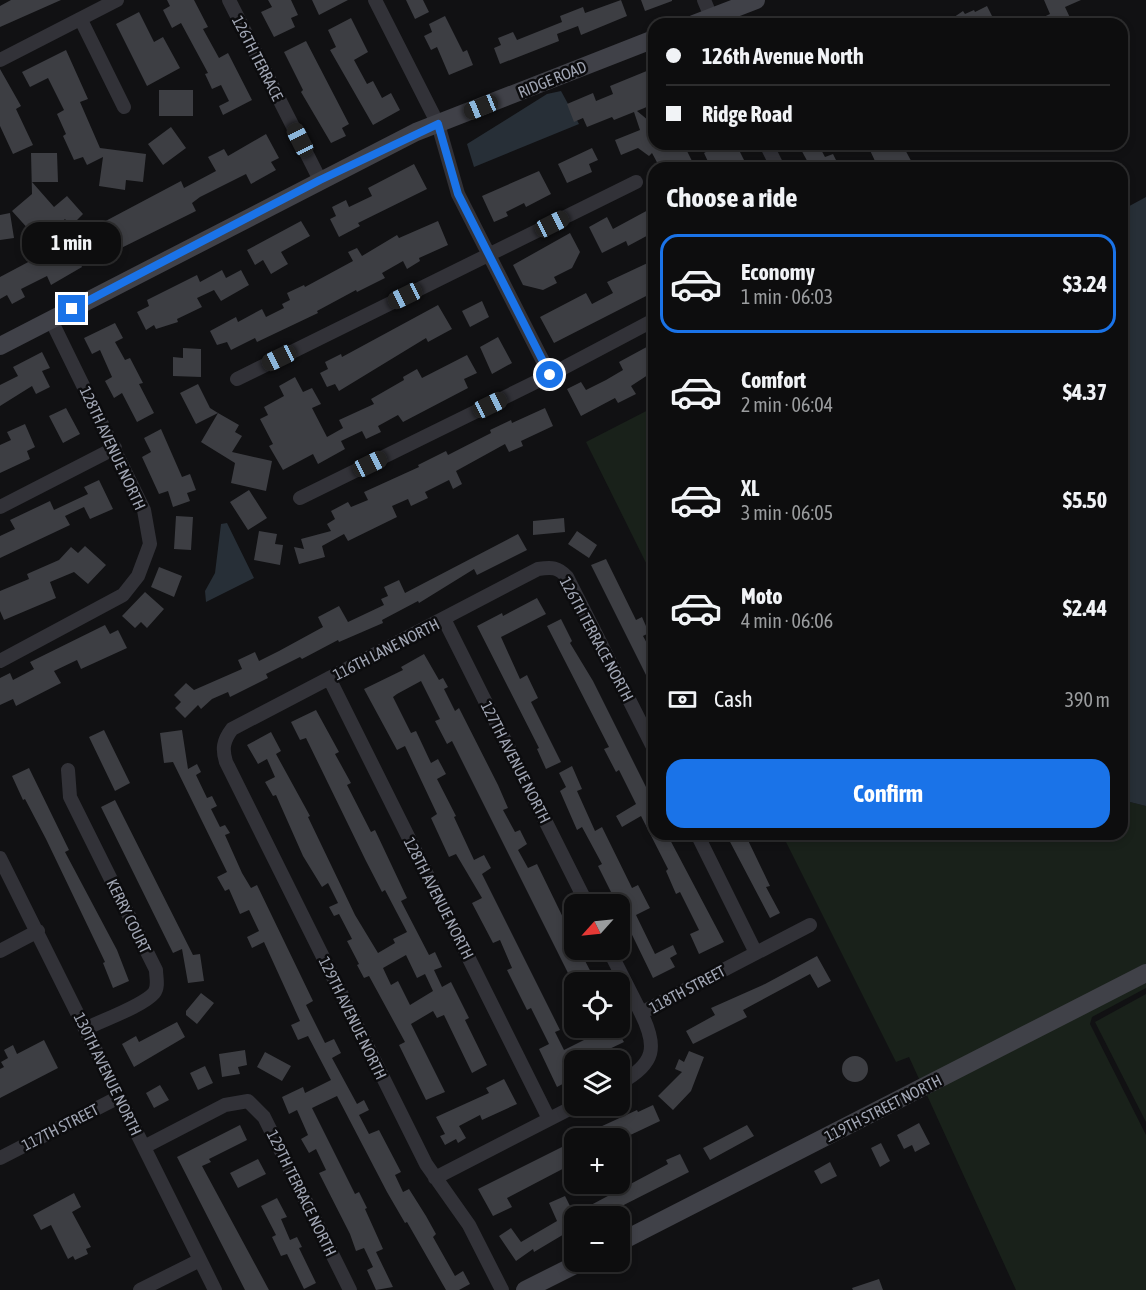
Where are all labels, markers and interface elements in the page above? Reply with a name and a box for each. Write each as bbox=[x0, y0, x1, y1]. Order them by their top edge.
street label: 126TH TERRACE bbox=[229, 13, 287, 104]
text: 126th Avenue North bbox=[702, 43, 864, 69]
street label: RIDGE ROAD bbox=[515, 57, 589, 101]
car bbox=[461, 92, 501, 122]
text: Ridge Road bbox=[702, 101, 793, 127]
car bbox=[284, 120, 316, 160]
text: Choose a ride bbox=[666, 182, 798, 213]
car bbox=[532, 208, 572, 240]
callout: 1 min bbox=[22, 222, 122, 264]
text: 1 min bbox=[51, 231, 92, 254]
icon: car bbox=[669, 257, 723, 311]
text: Economy bbox=[741, 259, 815, 285]
text: $3.24 bbox=[1063, 271, 1107, 297]
car bbox=[385, 280, 425, 312]
text: 1 min · 06:03 bbox=[741, 285, 833, 308]
route end bbox=[58, 295, 85, 322]
car bbox=[259, 342, 299, 374]
route start bbox=[536, 361, 563, 388]
icon: car bbox=[669, 365, 723, 419]
text: Comfort bbox=[741, 367, 806, 393]
text: $4.37 bbox=[1063, 379, 1107, 405]
street label: 128TH AVENUE NORTH bbox=[76, 383, 150, 513]
car bbox=[470, 389, 510, 421]
text: 2 min · 06:04 bbox=[741, 393, 833, 416]
car bbox=[350, 448, 390, 480]
icon: car bbox=[669, 473, 723, 527]
text: XL bbox=[741, 475, 759, 501]
text: $5.50 bbox=[1063, 487, 1107, 513]
text: 3 min · 06:05 bbox=[741, 501, 833, 524]
street label: 126TH TERRACE NORTH bbox=[557, 574, 637, 704]
icon: car bbox=[669, 581, 723, 635]
text: Moto bbox=[741, 583, 783, 609]
text: $2.44 bbox=[1063, 595, 1107, 621]
text: 4 min · 06:06 bbox=[741, 609, 833, 632]
street label: 116TH LANE NORTH bbox=[330, 615, 442, 683]
icon: cash bbox=[666, 683, 699, 716]
text: Cash bbox=[714, 686, 753, 712]
text: 390 m bbox=[1065, 688, 1110, 711]
street label: 127TH AVENUE NORTH bbox=[478, 698, 554, 826]
button: Confirm bbox=[666, 759, 1110, 828]
street label: 128TH AVENUE NORTH bbox=[401, 834, 477, 962]
street label: KERRY COURT bbox=[103, 876, 155, 956]
north arrow bbox=[564, 894, 630, 960]
map controls bbox=[564, 894, 630, 1272]
street label: 129TH AVENUE NORTH bbox=[315, 954, 391, 1082]
street label: 118TH STREET bbox=[646, 961, 728, 1017]
button: locate bbox=[564, 972, 630, 1038]
street label: 130TH AVENUE NORTH bbox=[70, 1010, 146, 1138]
button: layers bbox=[564, 1050, 630, 1116]
street label: 119TH STREET NORTH bbox=[822, 1071, 944, 1145]
street label: 117TH STREET bbox=[19, 1100, 101, 1154]
street label: 129TH TERRACE NORTH bbox=[264, 1127, 340, 1259]
button: + bbox=[564, 1128, 630, 1194]
button: − bbox=[564, 1206, 630, 1272]

